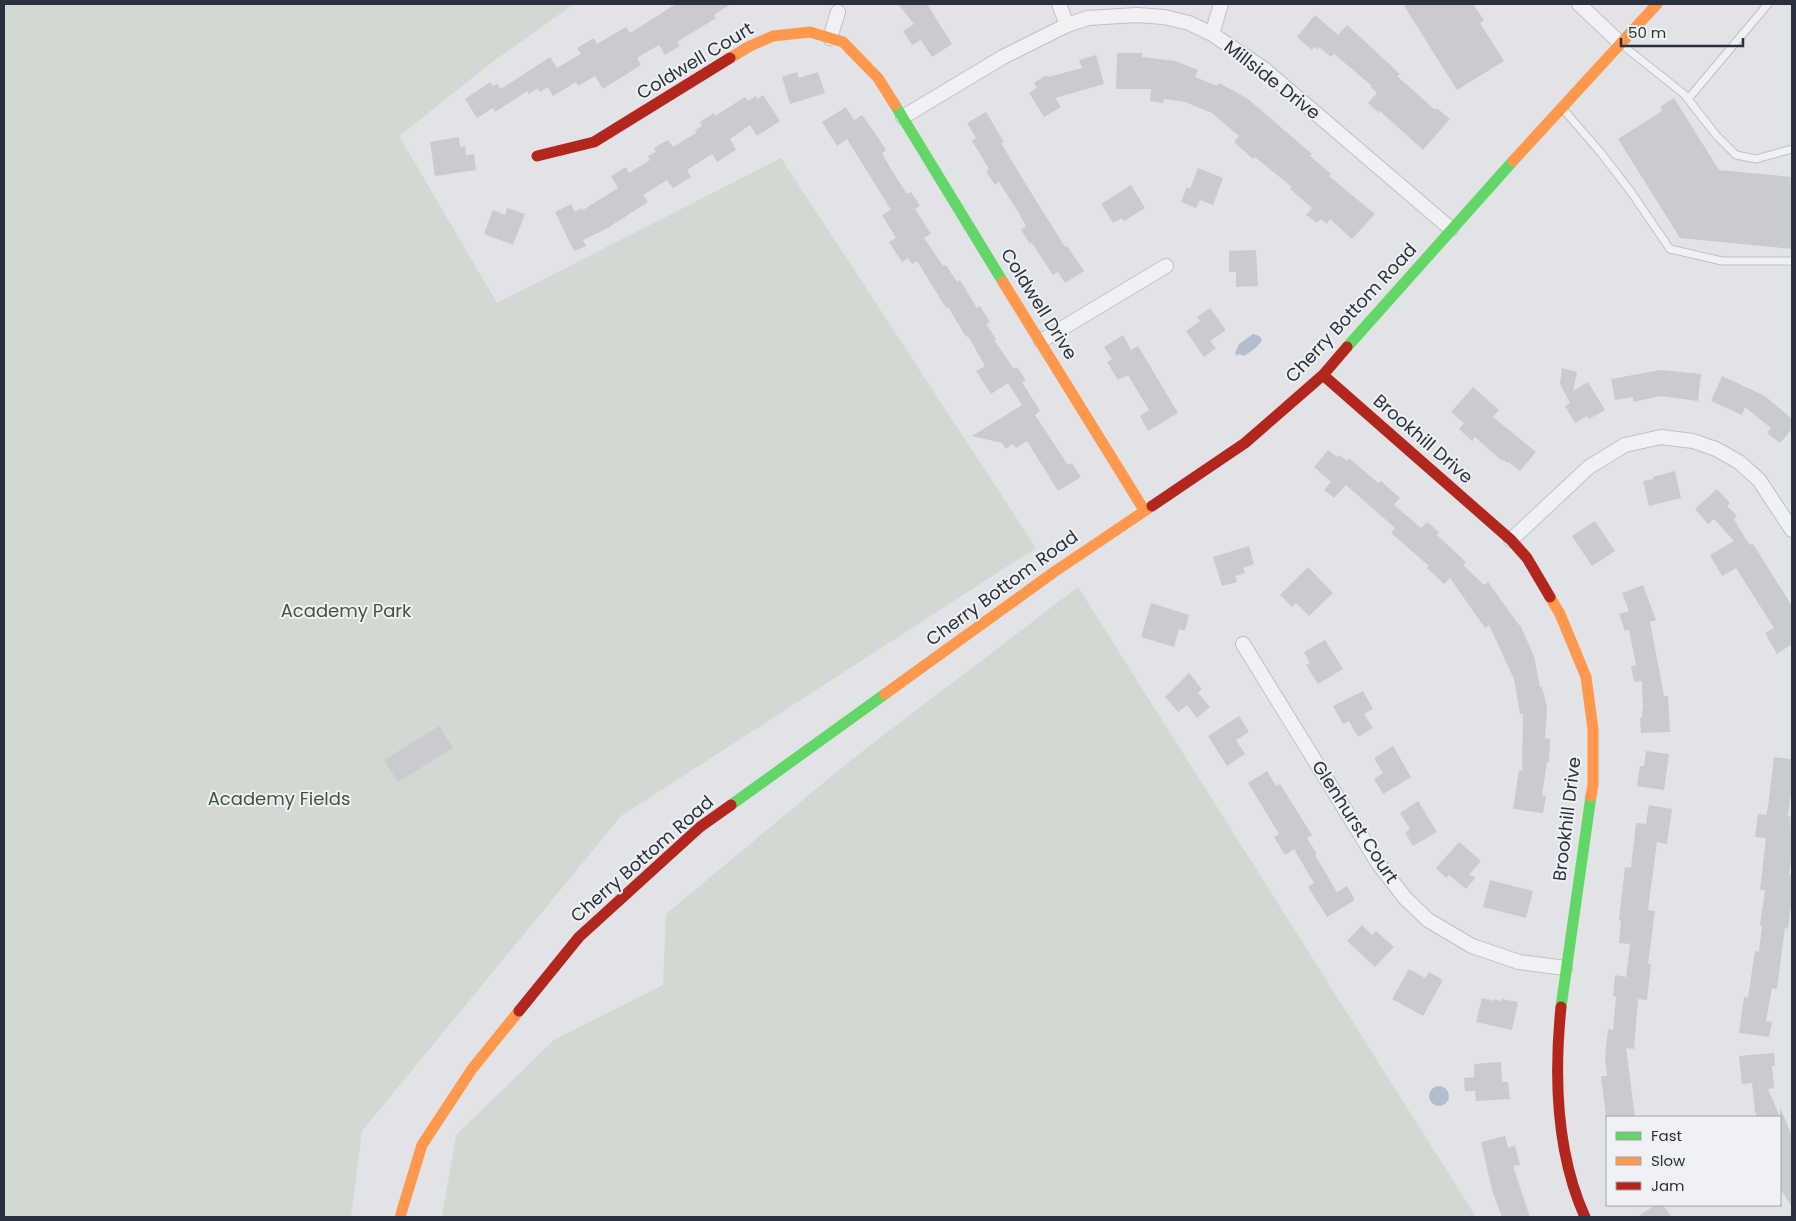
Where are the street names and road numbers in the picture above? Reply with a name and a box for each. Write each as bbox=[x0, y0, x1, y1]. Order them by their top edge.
street label: Coldwell Court bbox=[632, 16, 758, 105]
street label: Millside Drive bbox=[1219, 34, 1326, 125]
street label: Cherry Bottom Road bbox=[1279, 237, 1422, 388]
street label: Coldwell Drive bbox=[995, 243, 1084, 364]
street label: Brookhill Drive bbox=[1368, 388, 1479, 489]
street label: Cherry Bottom Road bbox=[921, 524, 1083, 651]
street label: Glenhurst Court bbox=[1306, 755, 1405, 888]
street label: Brookhill Drive bbox=[1546, 755, 1587, 882]
street label: Cherry Bottom Road bbox=[565, 789, 719, 928]

